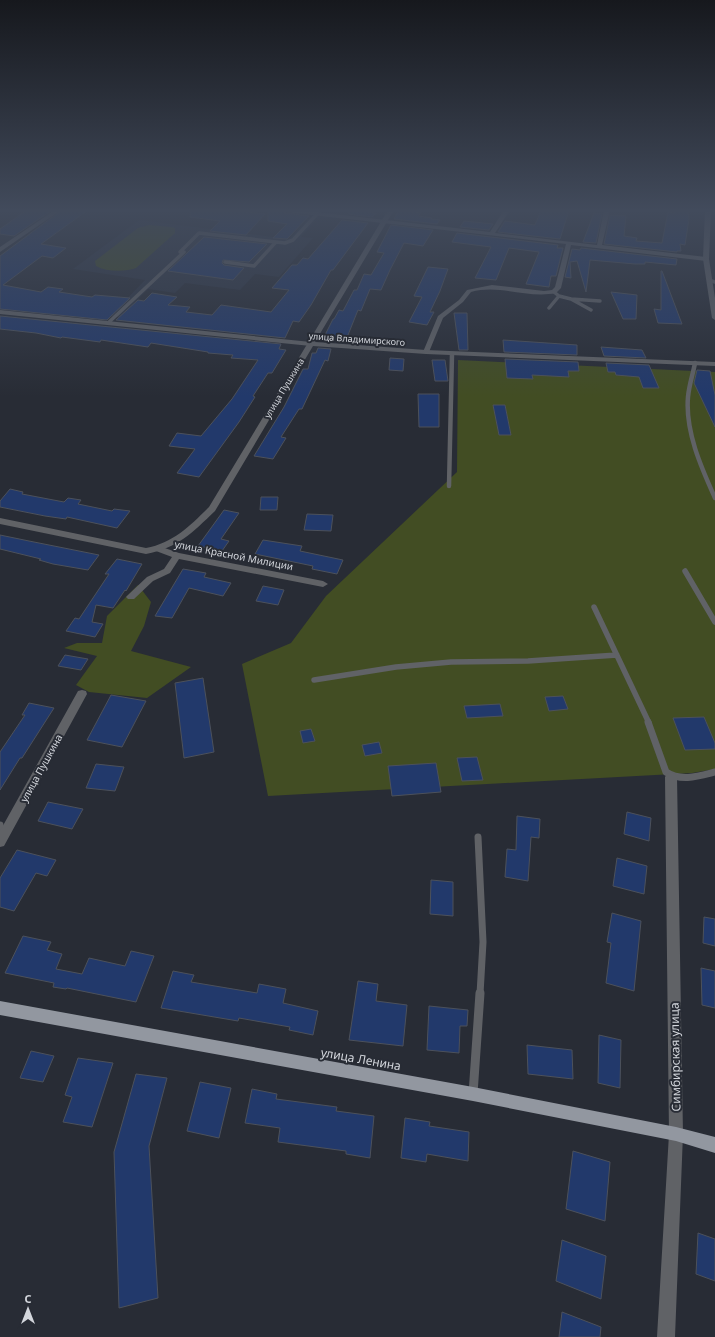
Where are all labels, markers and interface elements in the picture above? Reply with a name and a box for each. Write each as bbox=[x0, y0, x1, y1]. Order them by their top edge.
street label: улица Владимирского bbox=[308, 329, 406, 349]
street label: улица Пушкина bbox=[261, 356, 307, 420]
street label: улица Красной Милиции bbox=[173, 537, 295, 573]
street label: улица Пушкина bbox=[17, 732, 65, 804]
street label: Симбирская улица bbox=[666, 1002, 684, 1112]
street label: улица Ленина bbox=[320, 1044, 402, 1074]
north arrow bbox=[8, 1289, 48, 1329]
text: С bbox=[24, 1291, 32, 1306]

